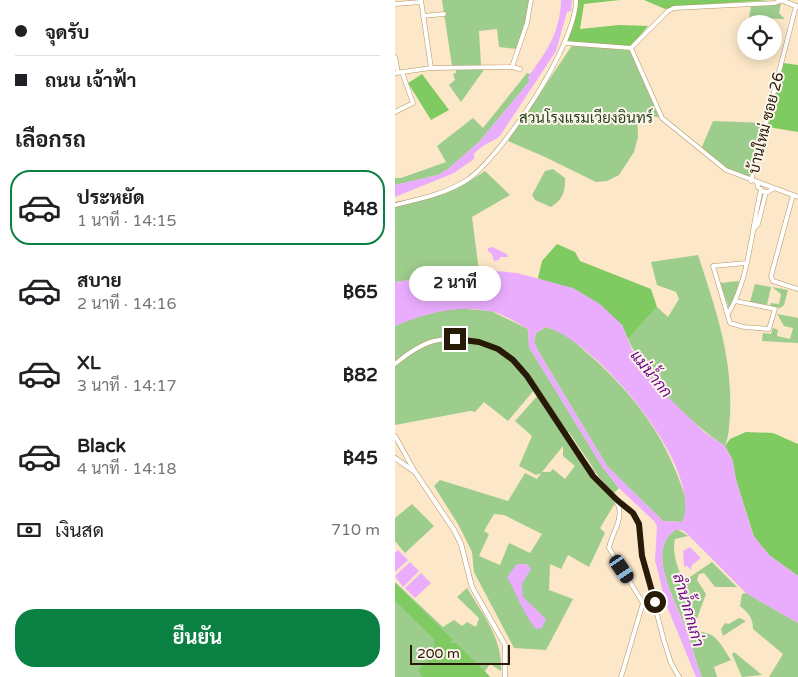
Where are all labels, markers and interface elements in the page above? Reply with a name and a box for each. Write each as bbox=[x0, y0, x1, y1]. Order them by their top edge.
map controls bbox=[737, 15, 782, 60]
button: locate bbox=[737, 15, 782, 60]
text: จุดรับ bbox=[45, 22, 89, 44]
text: ถนน เจ้าฟ้า bbox=[45, 70, 136, 92]
street label: บ้านใหม่ ซอย 26 bbox=[744, 70, 787, 176]
park label: สวนโรงแรมเวียงอินทร์ bbox=[519, 108, 653, 127]
text: เลือกรถ bbox=[15, 127, 86, 153]
icon: car bbox=[17, 185, 62, 230]
text: ประหยัด bbox=[77, 187, 145, 209]
text: ฿48 bbox=[343, 198, 378, 220]
text: 1 นาที · 14:15 bbox=[77, 211, 177, 231]
callout: 2 นาที bbox=[409, 266, 501, 302]
icon: car bbox=[17, 268, 62, 313]
text: สบาย bbox=[77, 270, 122, 292]
text: 2 นาที bbox=[433, 273, 477, 293]
text: ฿65 bbox=[343, 281, 378, 303]
text: 2 นาที · 14:16 bbox=[77, 294, 177, 314]
route end bbox=[444, 328, 466, 350]
water label: แม่น้ำกก bbox=[626, 343, 680, 402]
icon: car bbox=[17, 351, 62, 396]
text: XL bbox=[77, 352, 101, 374]
text: ฿82 bbox=[343, 364, 378, 386]
text: 3 นาที · 14:17 bbox=[77, 376, 177, 396]
icon: car bbox=[17, 434, 62, 479]
text: Black bbox=[77, 435, 126, 457]
text: ฿45 bbox=[343, 447, 378, 469]
text: 4 นาที · 14:18 bbox=[77, 459, 177, 479]
icon: cash bbox=[15, 516, 43, 544]
text: เงินสด bbox=[55, 520, 104, 542]
text: 710 m bbox=[331, 520, 380, 540]
car bbox=[607, 552, 636, 586]
water label: ลำน้ำกกเก่า bbox=[668, 570, 713, 649]
route start bbox=[644, 591, 666, 613]
button: ยืนยัน bbox=[15, 609, 380, 667]
scale bar bbox=[410, 642, 510, 665]
text: 200 m bbox=[417, 645, 460, 662]

